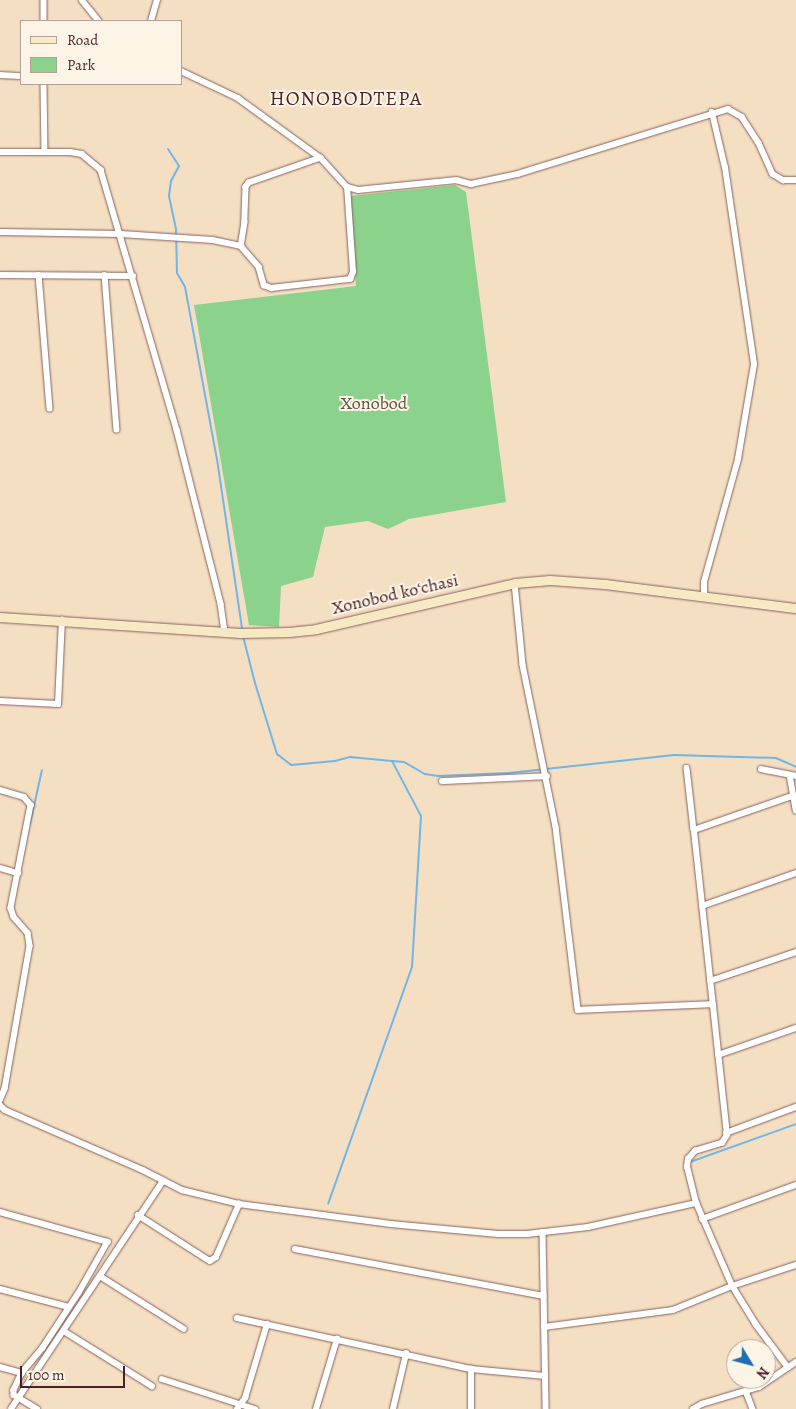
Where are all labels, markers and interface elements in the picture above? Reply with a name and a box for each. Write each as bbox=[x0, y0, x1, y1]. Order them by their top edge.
legend bbox=[20, 20, 182, 85]
text: Road bbox=[67, 30, 98, 50]
text: Park bbox=[67, 55, 95, 75]
district label: HONOBODTEPA bbox=[268, 86, 424, 110]
park label: Xonobod bbox=[341, 392, 407, 414]
street label: Xonobod koʻchasi bbox=[330, 569, 460, 619]
north arrow bbox=[726, 1339, 776, 1389]
scale bar bbox=[22, 1356, 128, 1388]
text: N bbox=[752, 1363, 773, 1383]
text: 100 m bbox=[28, 1365, 65, 1385]

